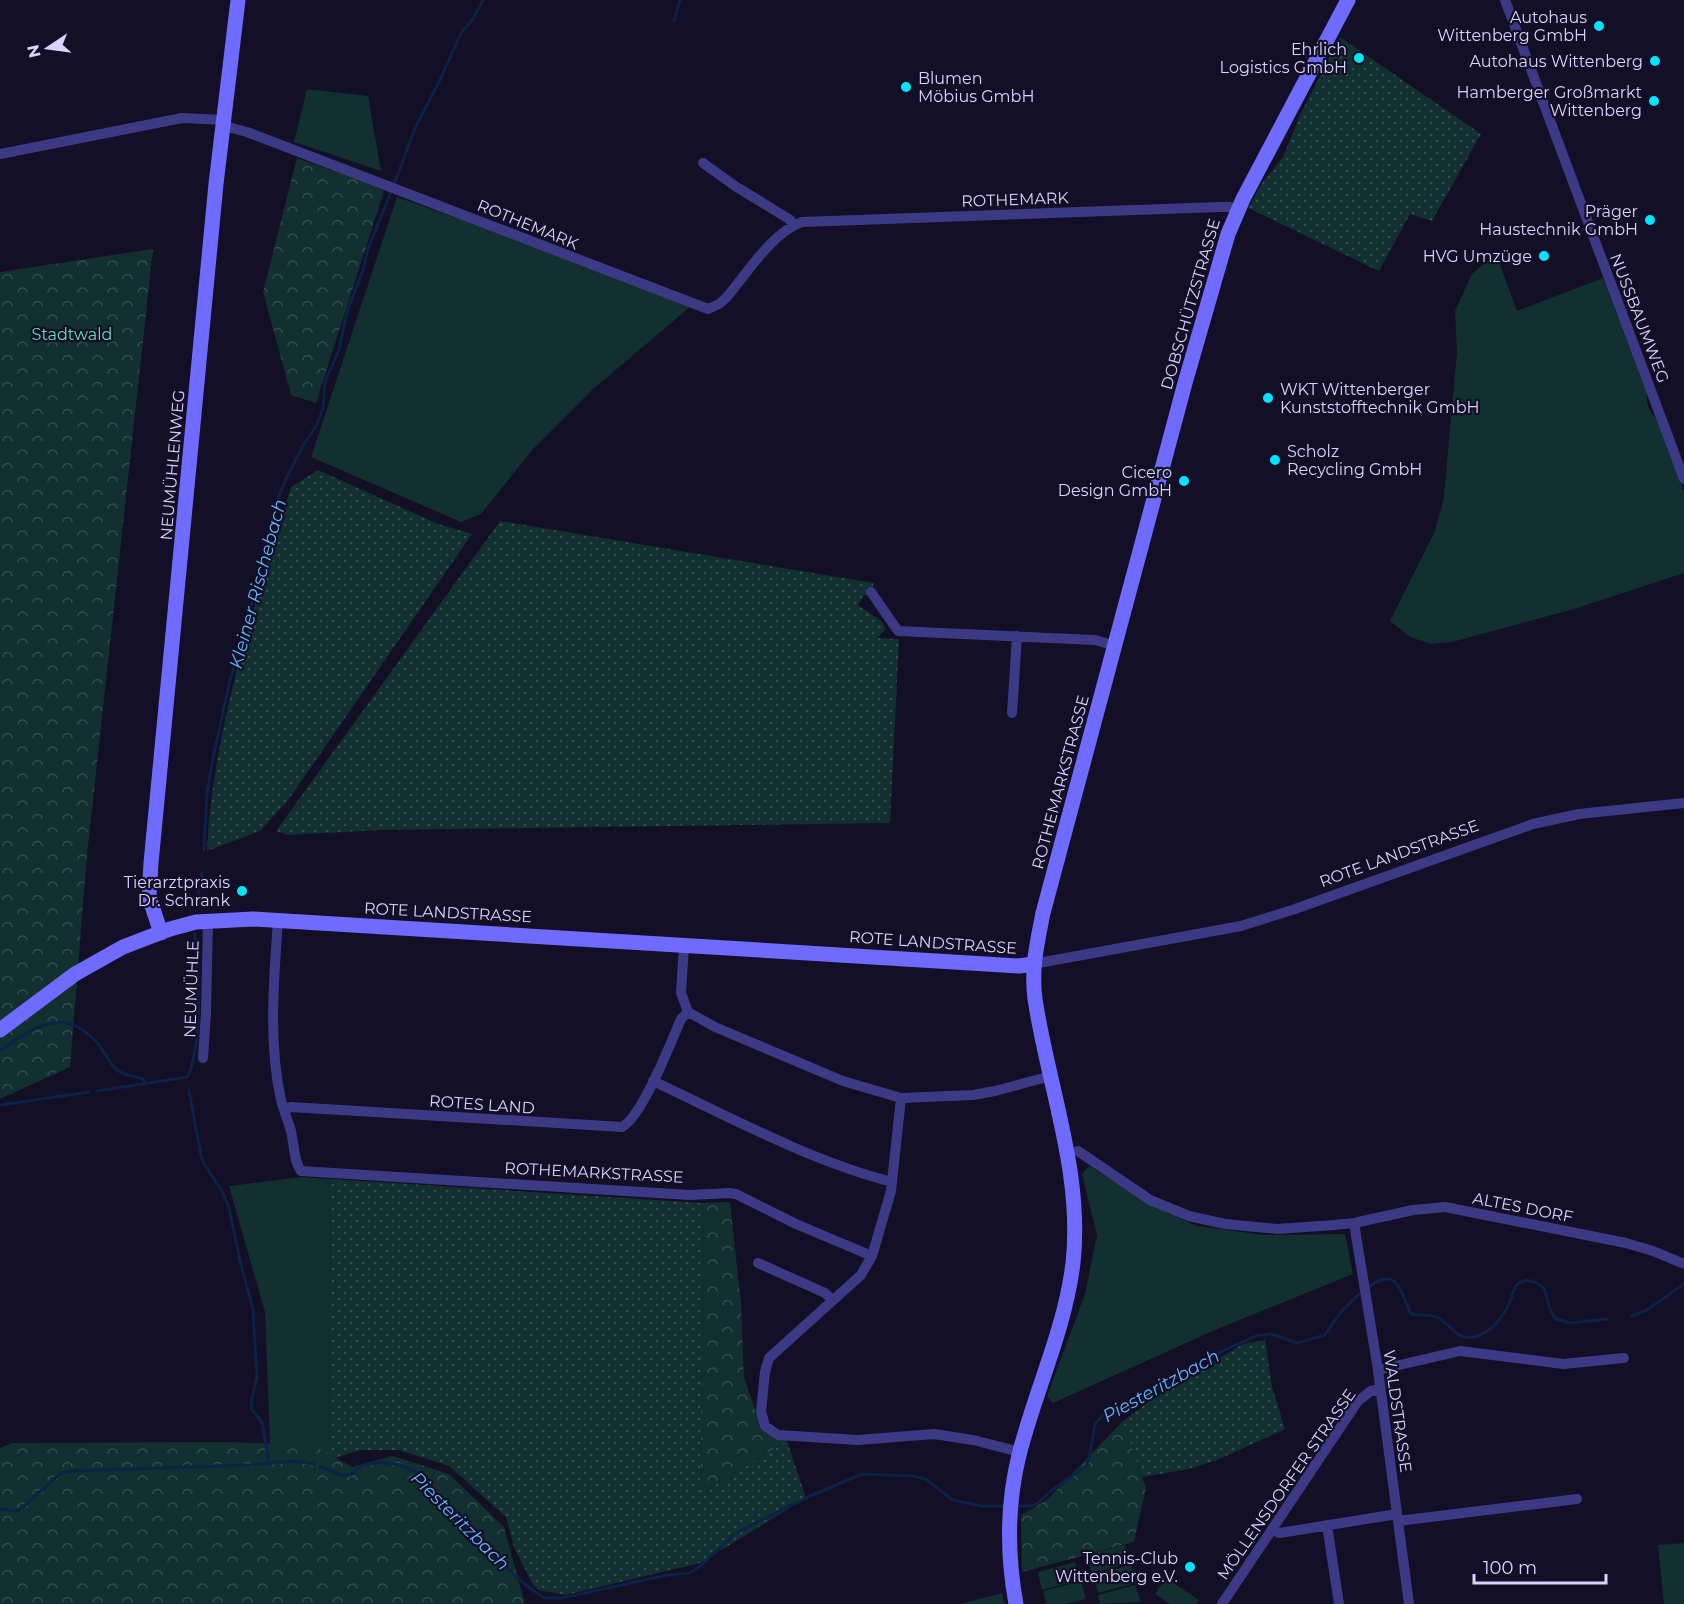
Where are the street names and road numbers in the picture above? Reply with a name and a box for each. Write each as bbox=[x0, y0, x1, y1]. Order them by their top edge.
street label: ROTHEMARK bbox=[961, 188, 1070, 211]
street label: ROTHEMARK bbox=[474, 196, 582, 254]
street label: DOBSCHÜTZSTRASSE bbox=[1156, 216, 1224, 392]
street label: NUSSBAUMWEG bbox=[1606, 251, 1673, 385]
street label: NEUMÜHLENWEG bbox=[155, 389, 189, 541]
street label: ROTHEMARKSTRASSE bbox=[1028, 693, 1093, 871]
street label: ROTE LANDSTRASSE bbox=[1317, 816, 1482, 891]
street label: ROTE LANDSTRASSE bbox=[363, 899, 533, 926]
street label: ROTE LANDSTRASSE bbox=[848, 927, 1018, 958]
street label: NEUMÜHLE bbox=[179, 940, 203, 1038]
street label: ROTES LAND bbox=[428, 1091, 535, 1118]
street label: ROTHEMARKSTRASSE bbox=[504, 1158, 684, 1187]
street label: ALTES DORF bbox=[1471, 1188, 1575, 1227]
street label: WALDSTRASSE bbox=[1379, 1349, 1416, 1474]
street label: MÖLLENSDORFER STRASSE bbox=[1212, 1385, 1360, 1583]

